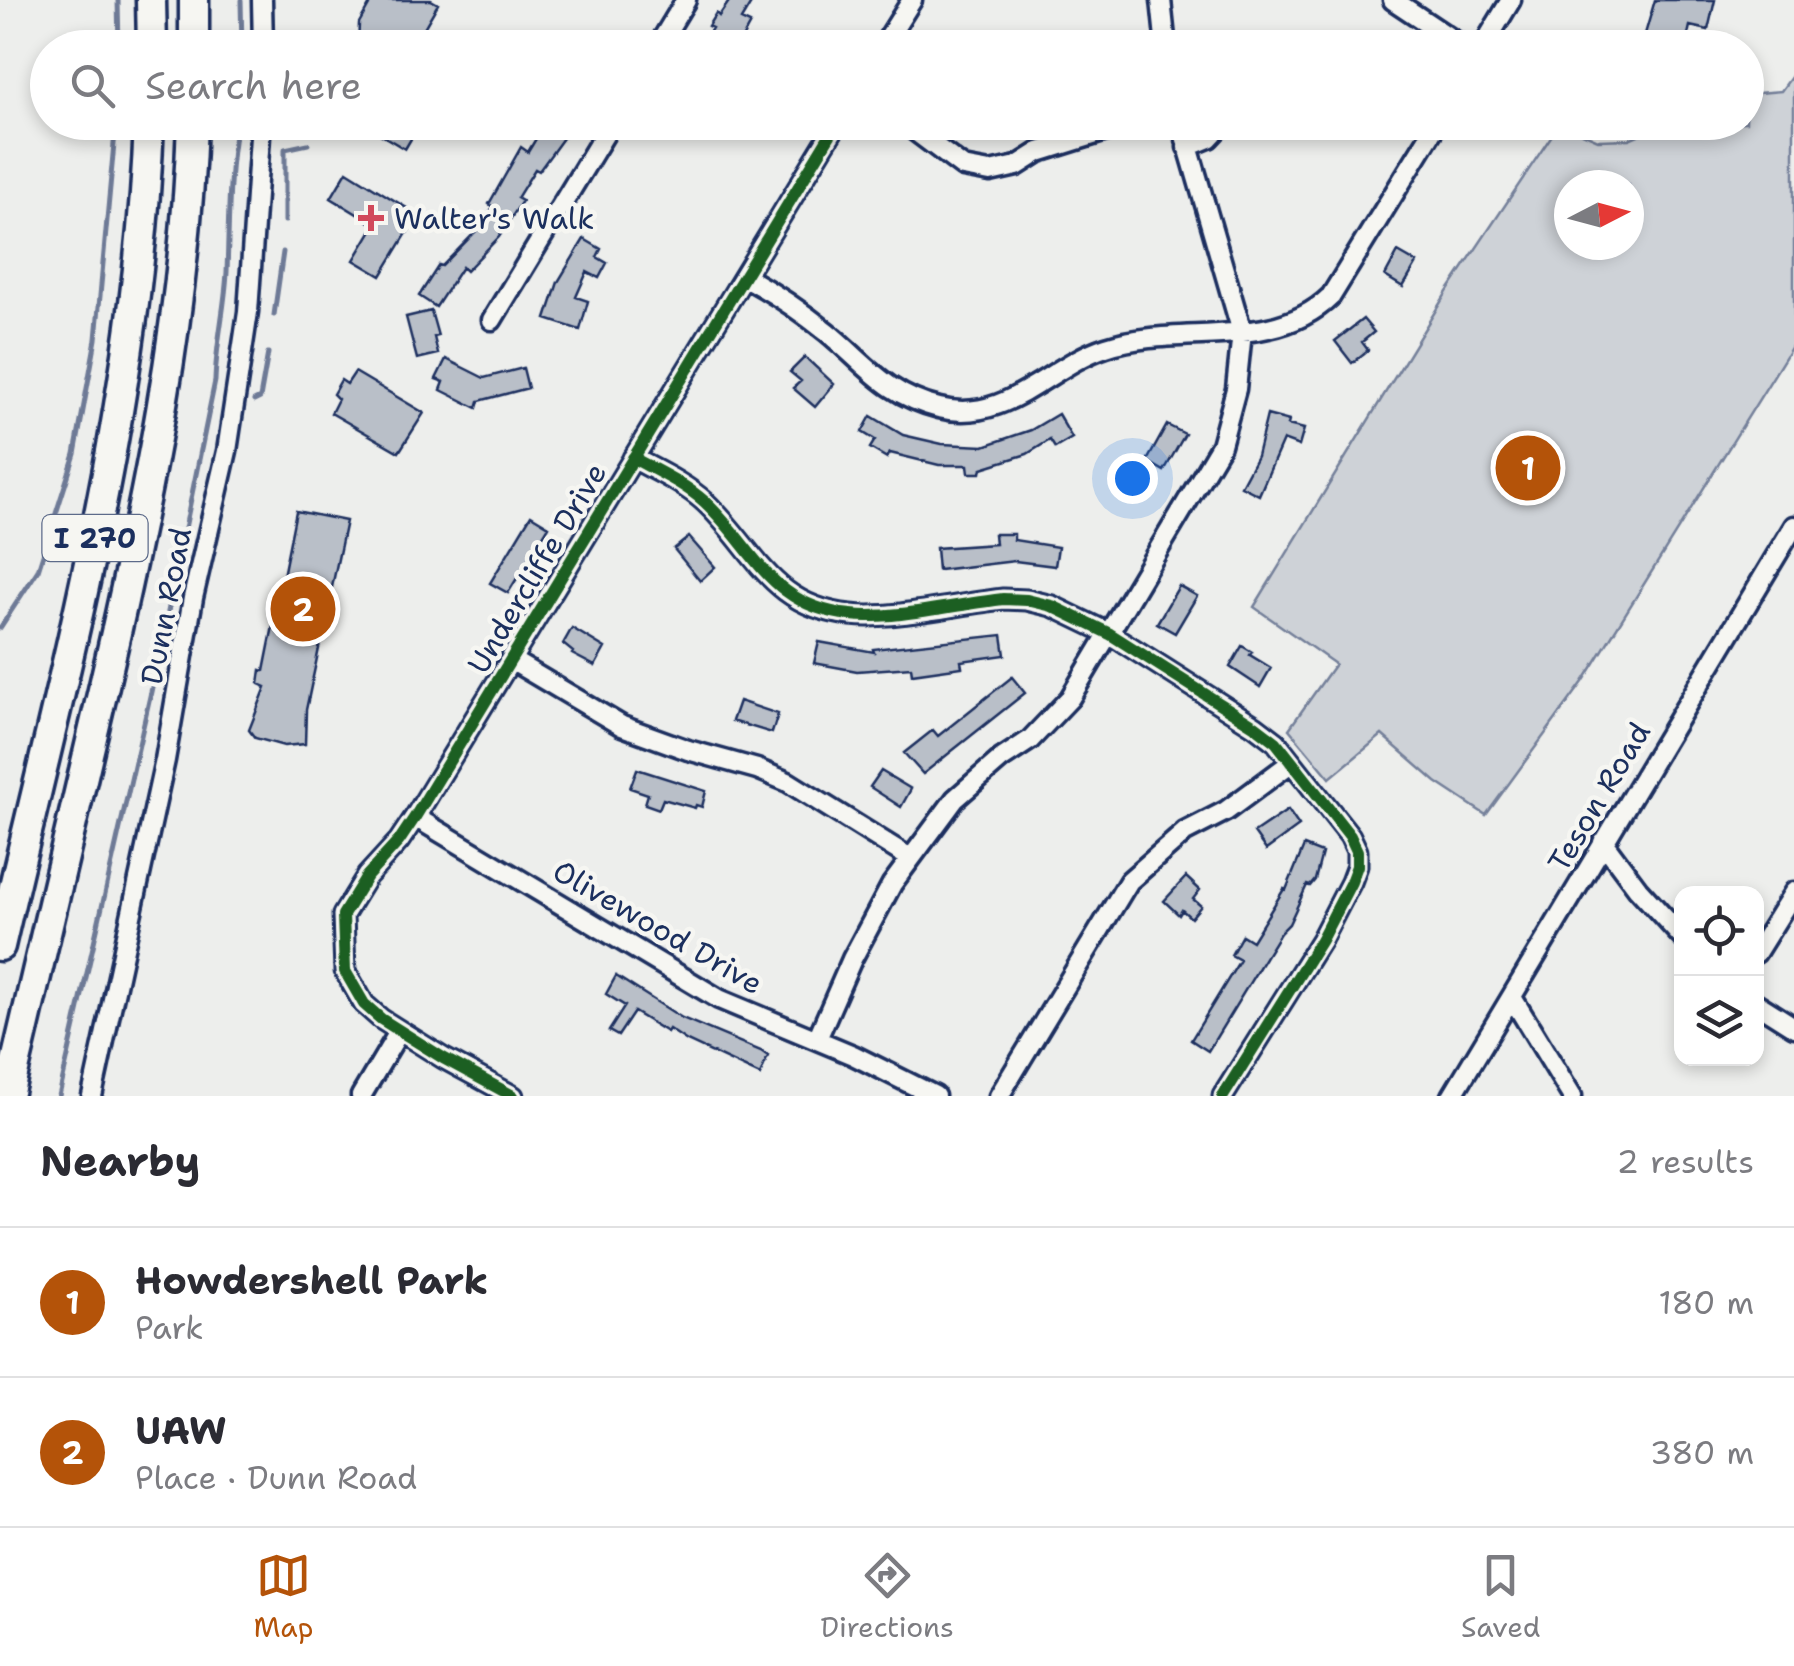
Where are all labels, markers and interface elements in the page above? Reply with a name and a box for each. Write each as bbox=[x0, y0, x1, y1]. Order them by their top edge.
search box bbox=[30, 30, 1764, 140]
icon: search bbox=[65, 58, 120, 113]
text: Search here bbox=[145, 60, 362, 111]
north arrow bbox=[1554, 170, 1644, 260]
place label: Walter's Walk bbox=[394, 198, 594, 239]
marker: Walter's Walk bbox=[358, 205, 384, 231]
pin: 1 bbox=[1496, 430, 1560, 506]
your location bbox=[1107, 453, 1158, 504]
street label: Undercliffe Drive bbox=[458, 455, 616, 681]
road number: I 270 bbox=[42, 515, 148, 561]
street label: Dunn Road bbox=[131, 524, 201, 688]
pin: 2 bbox=[270, 572, 336, 646]
street label: Teson Road bbox=[1538, 715, 1660, 879]
street label: Olivewood Drive bbox=[545, 850, 771, 1004]
map controls bbox=[1674, 886, 1764, 1066]
button: locate bbox=[1674, 886, 1764, 976]
button: layers bbox=[1674, 976, 1764, 1066]
text: Nearby bbox=[40, 1133, 200, 1189]
text: 2 results bbox=[1617, 1140, 1754, 1183]
text: Howdershell Park bbox=[135, 1255, 488, 1306]
text: 1 bbox=[65, 1281, 80, 1324]
text: 180 m bbox=[1658, 1281, 1754, 1324]
text: Park bbox=[135, 1306, 204, 1349]
text: UAW bbox=[135, 1405, 227, 1456]
text: 2 bbox=[61, 1431, 84, 1474]
text: 380 m bbox=[1650, 1431, 1754, 1474]
text: Place · Dunn Road bbox=[135, 1456, 417, 1499]
tab: Map bbox=[254, 1548, 313, 1646]
tab: Directions bbox=[820, 1548, 954, 1646]
tab: Saved bbox=[1461, 1548, 1540, 1646]

